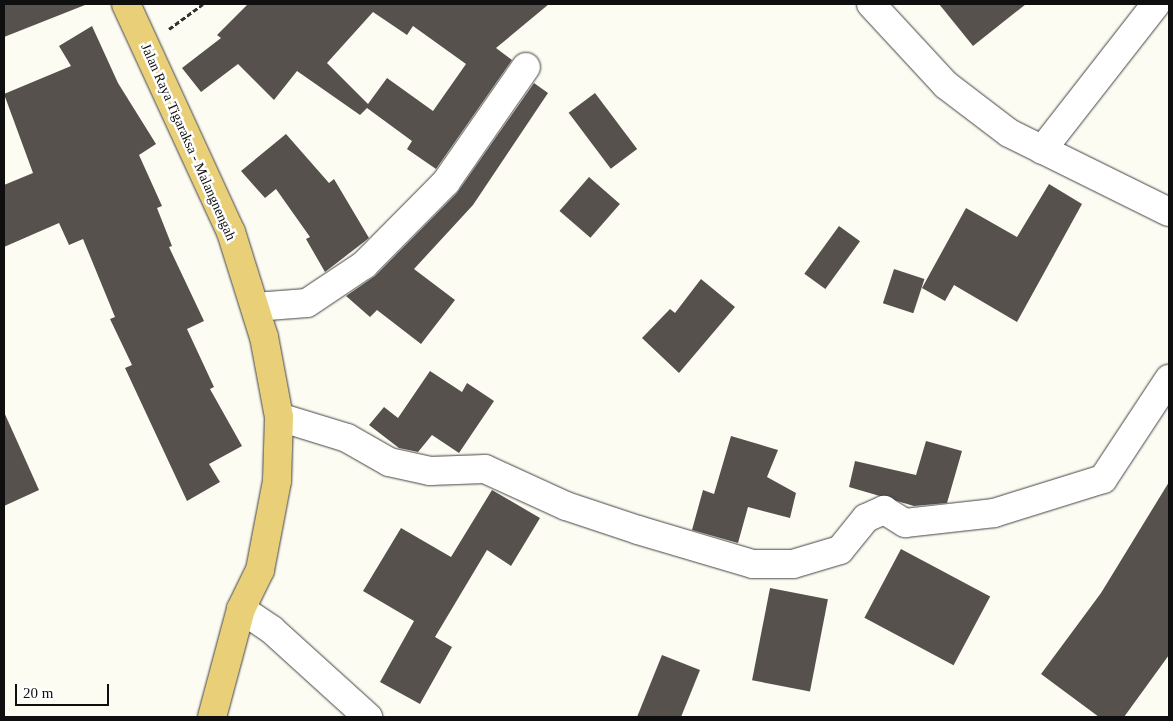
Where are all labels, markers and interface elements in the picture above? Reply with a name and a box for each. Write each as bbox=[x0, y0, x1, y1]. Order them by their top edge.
street label: Jalan Raya Tigaraksa - Malangnengah bbox=[137, 41, 239, 243]
scale bar bbox=[18, 674, 111, 706]
text: 20 m bbox=[23, 685, 53, 701]

